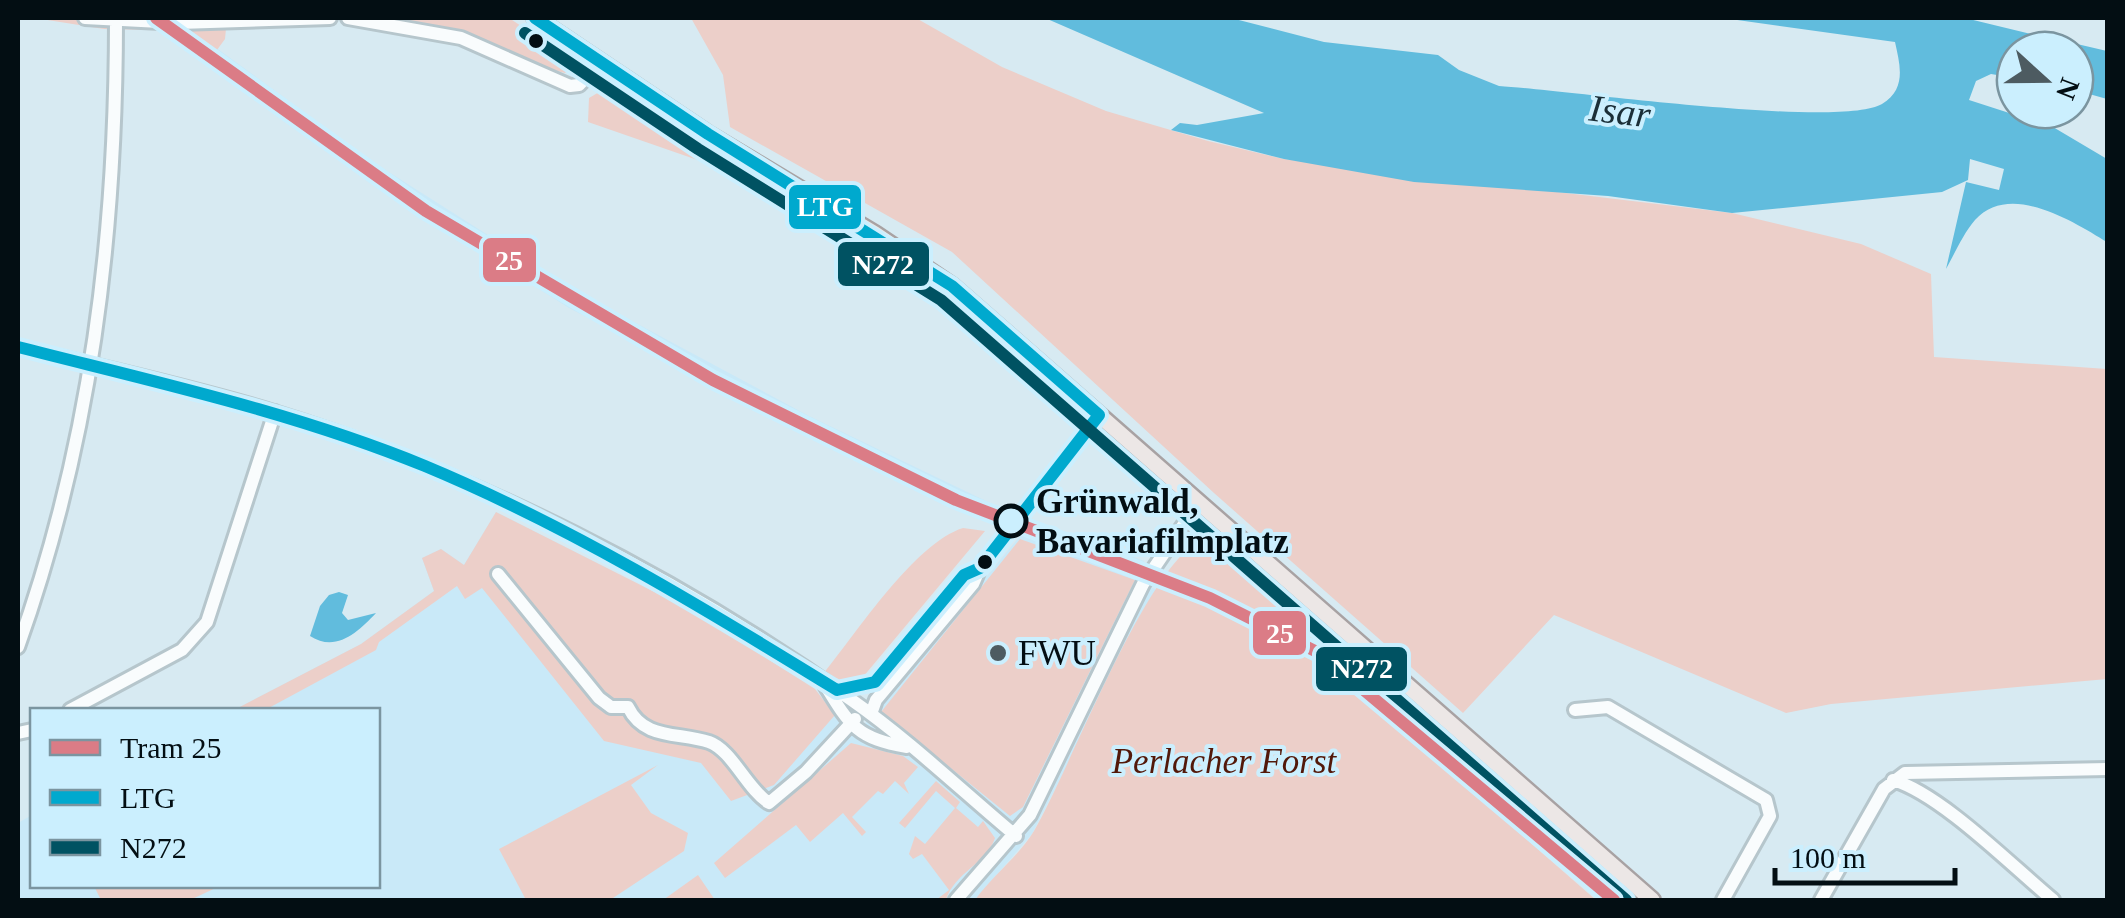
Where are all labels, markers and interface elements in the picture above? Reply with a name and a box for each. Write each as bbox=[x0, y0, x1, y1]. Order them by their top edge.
north arrow bbox=[1995, 30, 2095, 130]
unlabelled marker bbox=[526, 31, 546, 51]
text: N bbox=[2050, 74, 2086, 104]
water label: Isar bbox=[1586, 86, 1653, 136]
line badge: LTG bbox=[787, 183, 863, 231]
text: LTG bbox=[797, 191, 854, 222]
line badge: 25 bbox=[481, 236, 538, 284]
line badge: N272 bbox=[836, 240, 931, 288]
text: 25 bbox=[495, 245, 523, 276]
text: N272 bbox=[852, 249, 914, 280]
place label: Grünwald, Bavariafilmplatz bbox=[1036, 482, 1289, 561]
marker: Grünwald, Bavariafilmplatz bbox=[995, 505, 1027, 537]
unlabelled marker bbox=[975, 552, 995, 572]
line badge: 25 bbox=[1251, 609, 1308, 657]
text: 25 bbox=[1266, 618, 1294, 649]
place label: FWU bbox=[1018, 634, 1096, 673]
marker: FWU bbox=[987, 642, 1009, 664]
line badge: N272 bbox=[1314, 645, 1409, 693]
text: N272 bbox=[1331, 653, 1393, 684]
legend bbox=[30, 708, 380, 888]
text: Tram 25 bbox=[120, 731, 221, 764]
park label: Perlacher Forst bbox=[1111, 742, 1338, 781]
text: LTG bbox=[120, 781, 176, 814]
scale bar bbox=[1775, 823, 1955, 885]
text: N272 bbox=[120, 831, 187, 864]
text: 100 m bbox=[1790, 841, 1866, 874]

